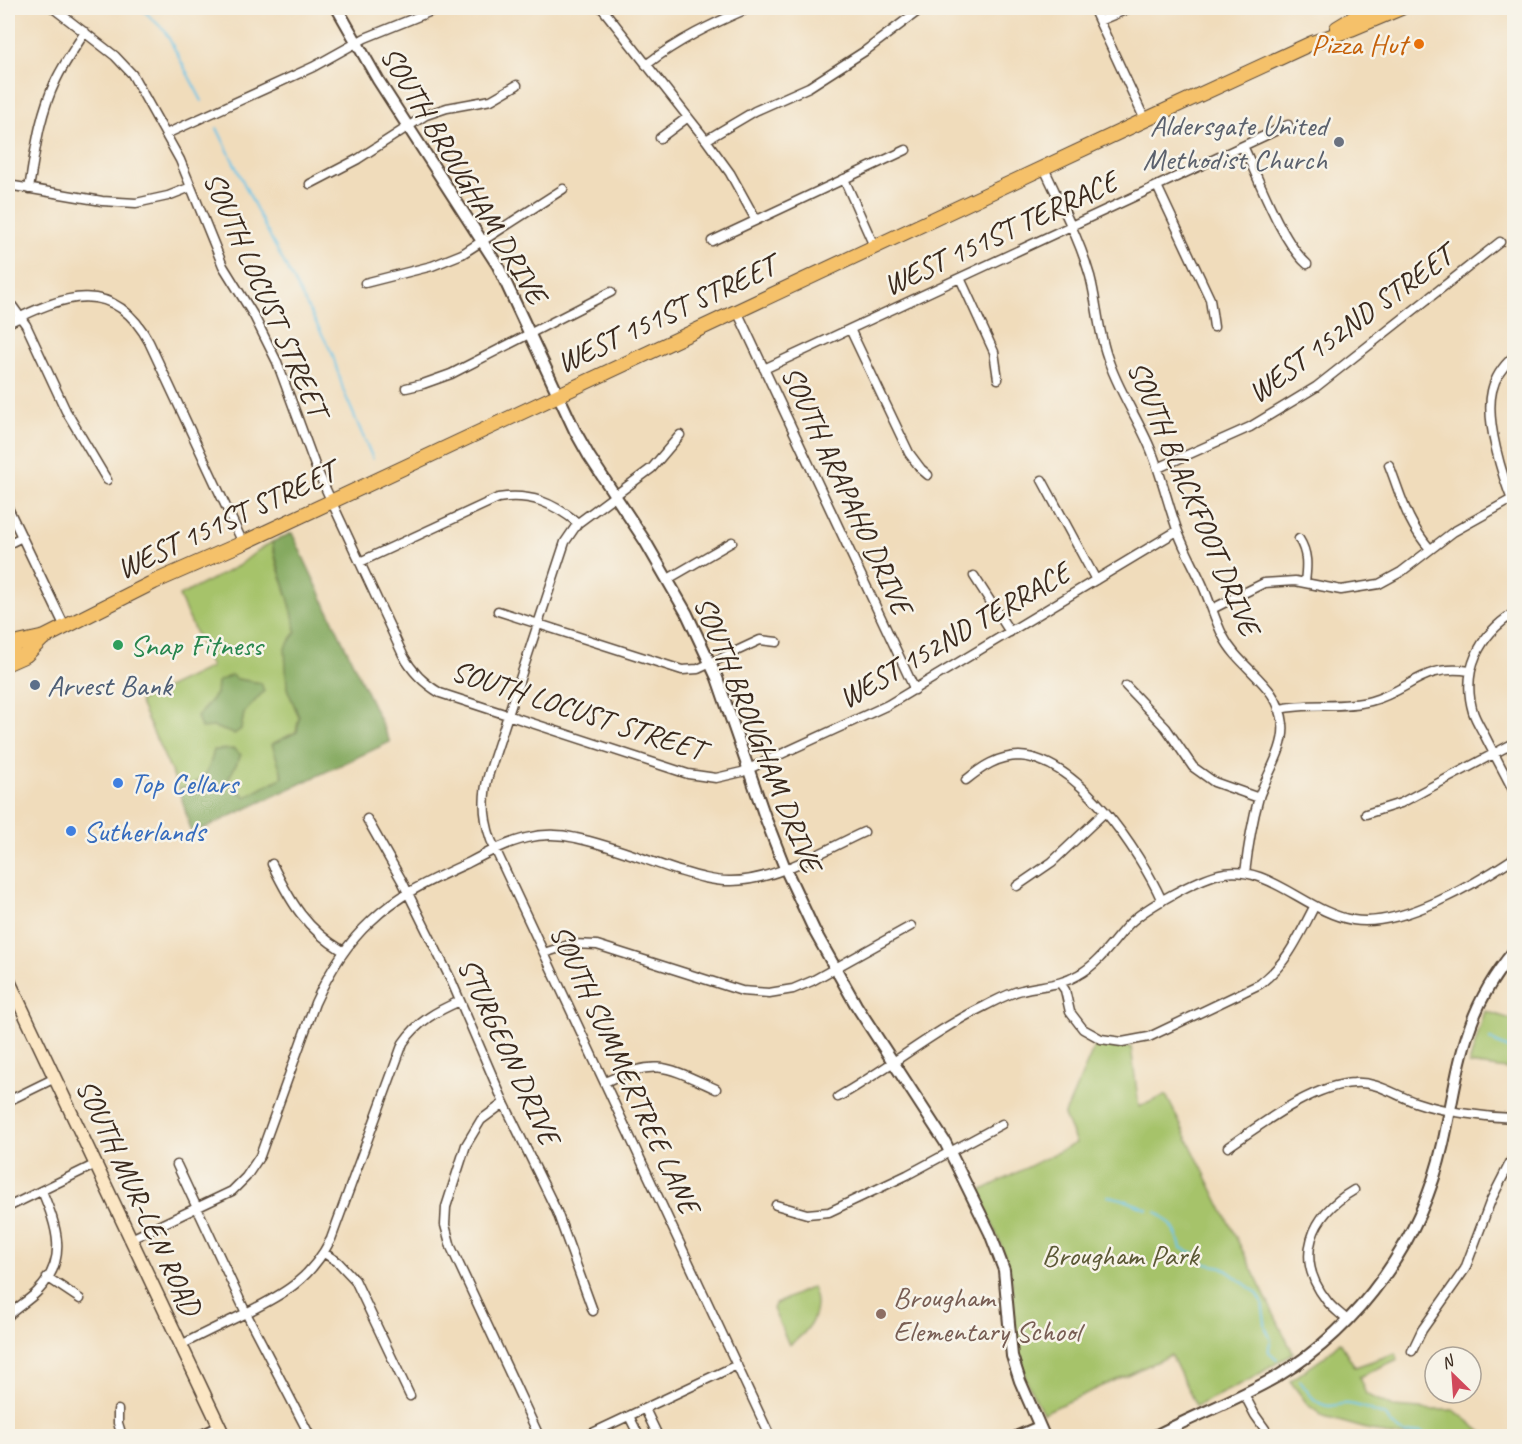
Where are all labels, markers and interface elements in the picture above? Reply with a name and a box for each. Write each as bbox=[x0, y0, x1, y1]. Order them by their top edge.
place label: Pizza Hut bbox=[1311, 25, 1411, 63]
marker: Pizza Hut bbox=[1412, 37, 1426, 51]
street label: SOUTH BROUGHAM DRIVE bbox=[372, 39, 558, 314]
place label: Aldersgate United Methodist Church bbox=[1143, 106, 1331, 178]
marker: Aldersgate United Methodist Church bbox=[1332, 135, 1346, 149]
street label: WEST 151ST TERRACE bbox=[877, 161, 1126, 304]
street label: SOUTH LOCUST STREET bbox=[195, 166, 340, 429]
street label: WEST 152ND STREET bbox=[1240, 233, 1466, 411]
street label: WEST 151ST STREET bbox=[550, 244, 788, 381]
street label: SOUTH BLACKFOOT DRIVE bbox=[1119, 355, 1271, 645]
street label: SOUTH ARAPAHO DRIVE bbox=[773, 360, 923, 624]
street label: WEST 151ST STREET bbox=[110, 450, 348, 587]
street label: WEST 152ND TERRACE bbox=[832, 552, 1079, 717]
street label: SOUTH BROUGHAM DRIVE bbox=[685, 591, 832, 881]
place label: Snap Fitness bbox=[130, 626, 265, 664]
marker: Snap Fitness bbox=[111, 638, 125, 652]
street label: SOUTH LOCUST STREET bbox=[447, 651, 716, 771]
place label: Arvest Bank bbox=[47, 666, 174, 704]
marker: Arvest Bank bbox=[28, 678, 42, 692]
place label: Top Cellars bbox=[130, 764, 241, 802]
marker: Top Cellars bbox=[111, 776, 125, 790]
place label: Sutherlands bbox=[83, 812, 208, 850]
marker: Sutherlands bbox=[64, 824, 78, 838]
street label: SOUTH SUMMERTREE LANE bbox=[541, 919, 710, 1223]
street label: STURGEON DRIVE bbox=[449, 952, 570, 1154]
street label: SOUTH MUR-LEN ROAD bbox=[68, 1073, 211, 1323]
park label: Brougham Park bbox=[1042, 1236, 1200, 1274]
place label: Brougham Elementary School bbox=[893, 1278, 1085, 1350]
marker: Brougham Elementary School bbox=[874, 1307, 888, 1321]
north arrow bbox=[1423, 1345, 1483, 1405]
text: N bbox=[1438, 1350, 1459, 1373]

